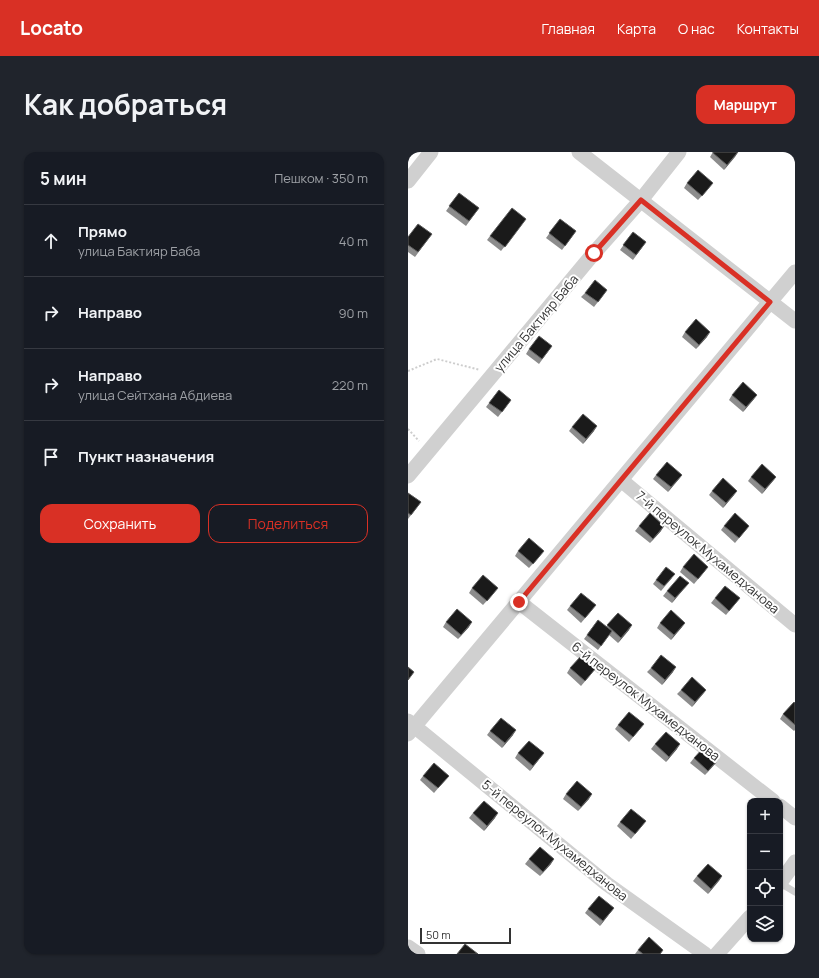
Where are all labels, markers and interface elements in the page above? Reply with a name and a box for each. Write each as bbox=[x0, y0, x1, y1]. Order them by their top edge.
text: Locato bbox=[20, 15, 83, 41]
text: Главная bbox=[542, 19, 595, 38]
text: Карта bbox=[617, 19, 656, 38]
text: О нас bbox=[678, 19, 715, 38]
text: Контакты bbox=[737, 19, 799, 38]
text: Как добраться bbox=[24, 85, 227, 123]
button: Маршрут bbox=[696, 85, 795, 124]
text: 5 мин bbox=[40, 167, 87, 190]
text: Пешком · 350 m bbox=[274, 169, 368, 187]
text: Прямо bbox=[78, 221, 127, 242]
icon: ahead bbox=[40, 230, 62, 252]
text: 40 m bbox=[339, 232, 368, 250]
text: улица Бактияр Баба bbox=[78, 242, 200, 260]
route start bbox=[585, 244, 603, 262]
street label: улица Бактияр Баба bbox=[490, 270, 582, 376]
icon: right bbox=[40, 302, 62, 324]
text: Направо bbox=[78, 302, 142, 323]
text: 90 m bbox=[338, 304, 368, 322]
text: Направо bbox=[78, 365, 142, 386]
icon: right bbox=[40, 374, 62, 396]
text: 220 m bbox=[332, 376, 368, 394]
text: улица Сейтхана Абдиева bbox=[78, 386, 232, 404]
icon: arrive bbox=[40, 446, 62, 468]
text: Пункт назначения bbox=[78, 446, 214, 467]
street label: 7-й переулок Мухамедханова bbox=[632, 487, 784, 617]
button: Сохранить bbox=[40, 504, 200, 543]
button: Поделиться bbox=[208, 504, 368, 543]
route end bbox=[510, 593, 528, 611]
street label: 6-й переулок Мухамедханова bbox=[568, 637, 724, 765]
street label: 5-й переулок Мухамедханова bbox=[478, 775, 632, 905]
map controls bbox=[747, 798, 783, 942]
button: + bbox=[747, 798, 783, 834]
button: − bbox=[747, 834, 783, 870]
button: locate bbox=[747, 870, 783, 906]
button: layers bbox=[747, 906, 783, 942]
scale bar bbox=[420, 926, 511, 945]
text: 50 m bbox=[426, 927, 451, 942]

